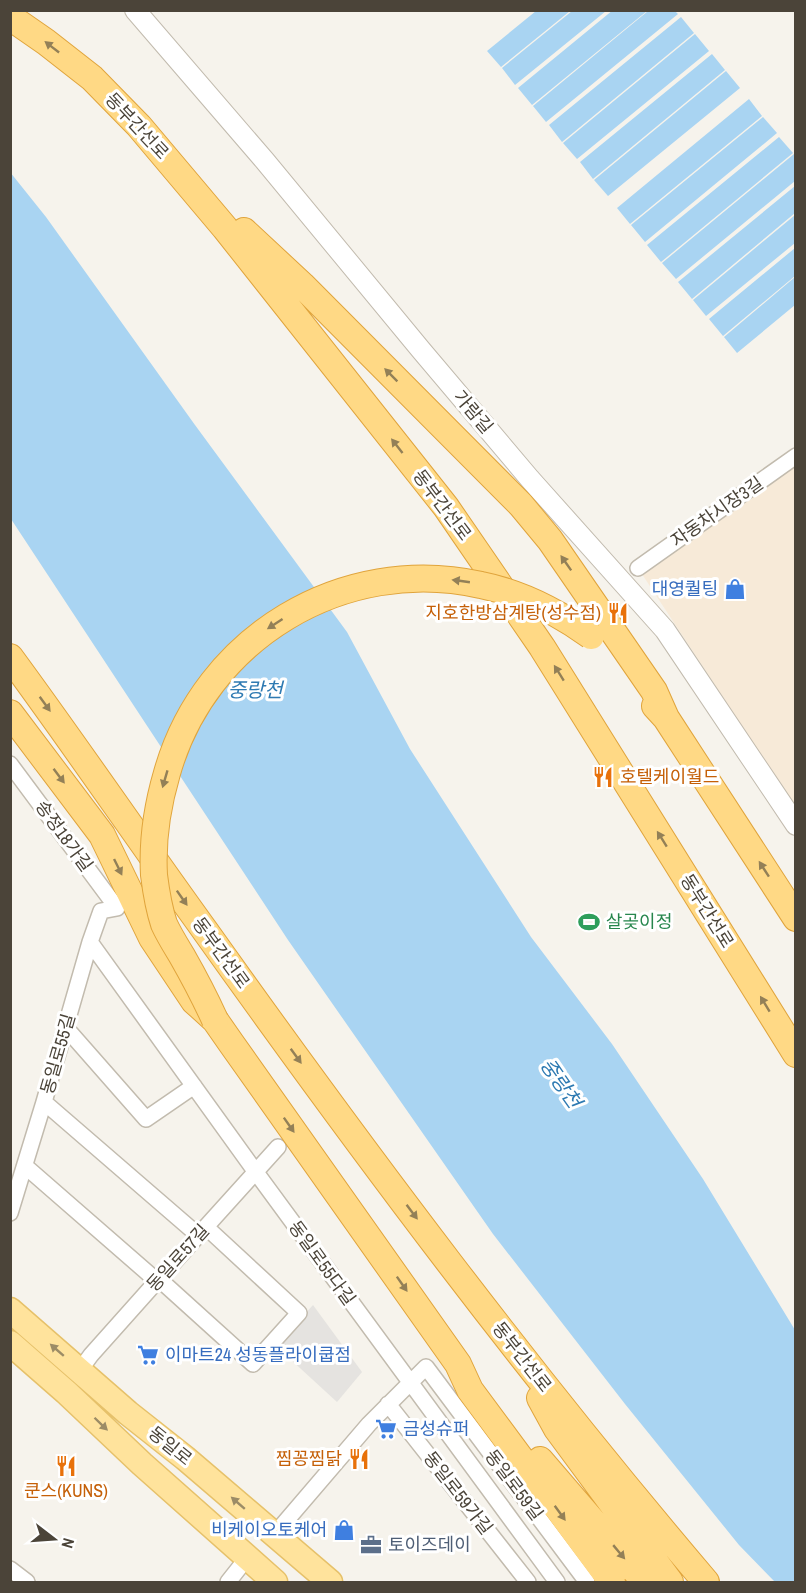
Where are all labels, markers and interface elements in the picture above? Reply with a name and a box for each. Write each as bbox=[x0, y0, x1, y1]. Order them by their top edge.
one-way arrow bbox=[45, 41, 60, 53]
street label: 동부간선로 bbox=[100, 87, 175, 164]
one-way arrow bbox=[385, 368, 399, 382]
street label: 가람길 bbox=[448, 385, 499, 439]
one-way arrow bbox=[391, 439, 403, 454]
street label: 동부간선로 bbox=[407, 464, 477, 545]
street label: 자동차시장3길 bbox=[665, 470, 768, 553]
one-way arrow bbox=[560, 556, 572, 572]
place label: 대영퀄팅 bbox=[652, 576, 718, 601]
one-way arrow bbox=[451, 577, 470, 586]
shop icon: 대영퀄팅 bbox=[723, 577, 747, 601]
place label: 지호한방삼계탕(성수점) bbox=[426, 600, 601, 625]
restaurant icon: 지호한방삼계탕(성수점) bbox=[606, 601, 630, 625]
one-way arrow bbox=[267, 618, 283, 629]
one-way arrow bbox=[553, 665, 564, 681]
water label: 중랑천 bbox=[227, 676, 285, 703]
one-way arrow bbox=[39, 696, 51, 712]
place label: 호텔케이월드 bbox=[620, 764, 719, 789]
restaurant icon: 호텔케이월드 bbox=[591, 765, 615, 789]
one-way arrow bbox=[52, 769, 64, 784]
one-way arrow bbox=[160, 770, 169, 788]
street label: 송정18가길 bbox=[30, 795, 99, 876]
one-way arrow bbox=[657, 831, 668, 847]
one-way arrow bbox=[113, 858, 123, 876]
one-way arrow bbox=[758, 861, 769, 877]
street label: 동부간선로 bbox=[675, 869, 740, 952]
one-way arrow bbox=[176, 889, 188, 905]
place label: 살곶이정 bbox=[606, 909, 672, 934]
sports icon: 살곶이정 bbox=[577, 910, 601, 934]
street label: 동부간선로 bbox=[187, 912, 256, 994]
one-way arrow bbox=[759, 996, 770, 1012]
street label: 동일로55길 bbox=[34, 1011, 81, 1097]
one-way arrow bbox=[290, 1047, 302, 1063]
water label: 중랑천 bbox=[535, 1052, 590, 1115]
one-way arrow bbox=[283, 1116, 295, 1132]
one-way arrow bbox=[406, 1204, 418, 1220]
street label: 동일로55다길 bbox=[283, 1215, 362, 1310]
street label: 동일로57길 bbox=[141, 1219, 215, 1297]
one-way arrow bbox=[396, 1275, 408, 1291]
street label: 동부간선로 bbox=[487, 1316, 558, 1397]
place label: 이마트24 성동플라이쿱점 bbox=[165, 1342, 351, 1367]
supermarket icon: 이마트24 성동플라이쿱점 bbox=[136, 1343, 160, 1367]
one-way arrow bbox=[50, 1344, 65, 1357]
place label: 금성슈퍼 bbox=[403, 1416, 469, 1441]
one-way arrow bbox=[93, 1417, 107, 1431]
supermarket icon: 금성슈퍼 bbox=[374, 1417, 398, 1441]
street label: 동일로 bbox=[143, 1420, 197, 1471]
street label: 동일로59길 bbox=[480, 1444, 549, 1525]
place label: 찜꽁찜닭 bbox=[276, 1446, 342, 1471]
street label: 동일로59가길 bbox=[418, 1446, 499, 1539]
restaurant icon: 찜꽁찜닭 bbox=[347, 1447, 371, 1471]
restaurant icon: 쿤스(KUNS) bbox=[54, 1454, 78, 1478]
place label: 쿤스(KUNS) bbox=[24, 1478, 108, 1503]
one-way arrow bbox=[231, 1497, 246, 1510]
one-way arrow bbox=[554, 1504, 566, 1520]
north arrow bbox=[24, 1509, 84, 1569]
place label: 비케이오토케어 bbox=[211, 1517, 327, 1542]
shop icon: 비케이오토케어 bbox=[332, 1518, 356, 1542]
place label: 토이즈데이 bbox=[388, 1532, 471, 1557]
office icon: 토이즈데이 bbox=[359, 1533, 383, 1557]
text: N bbox=[56, 1536, 80, 1551]
one-way arrow bbox=[612, 1544, 625, 1559]

